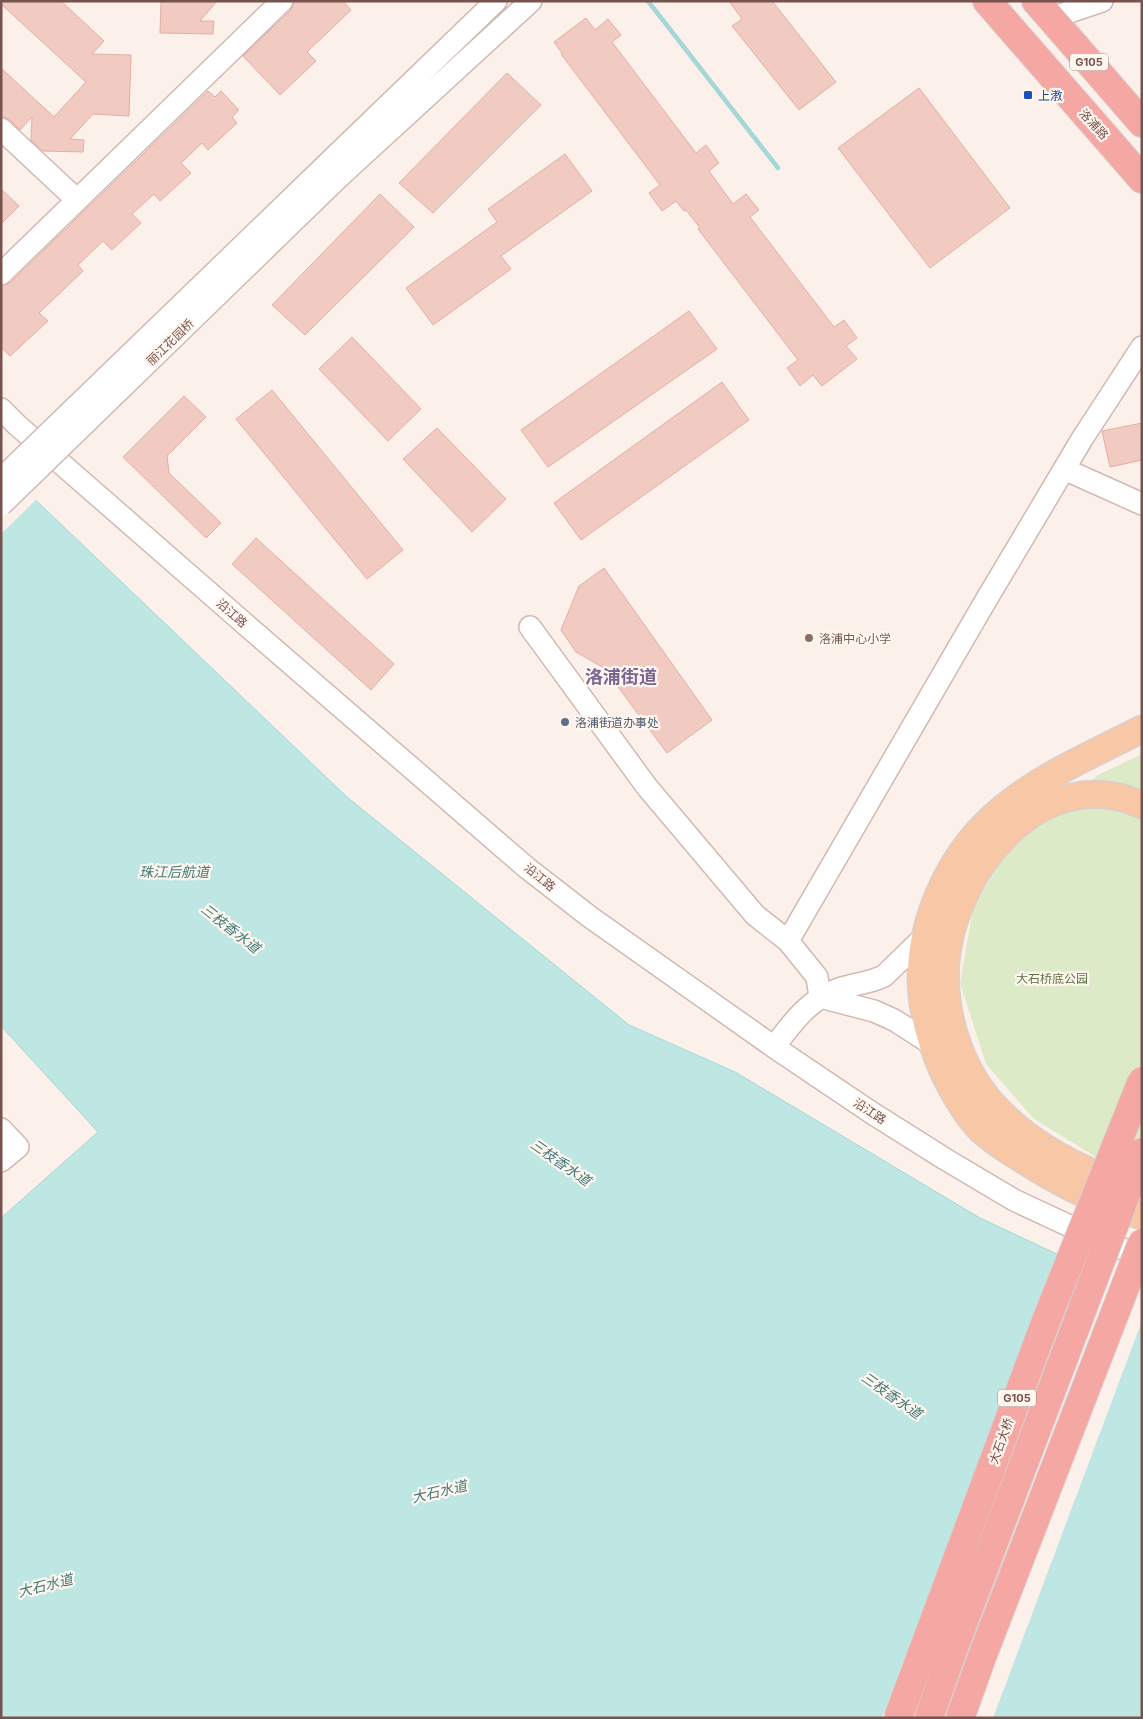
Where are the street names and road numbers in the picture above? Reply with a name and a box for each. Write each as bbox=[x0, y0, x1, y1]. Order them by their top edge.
road number: G105 bbox=[1070, 54, 1108, 70]
street label: 洛浦路 bbox=[1076, 106, 1112, 142]
street label: 丽江花园桥 bbox=[143, 316, 197, 368]
street label: 沿江路 bbox=[213, 596, 251, 630]
street label: 沿江路 bbox=[521, 860, 559, 894]
street label: 沿江路 bbox=[851, 1095, 889, 1127]
road number: G105 bbox=[998, 1390, 1036, 1406]
street label: 大石大桥 bbox=[986, 1416, 1016, 1466]

